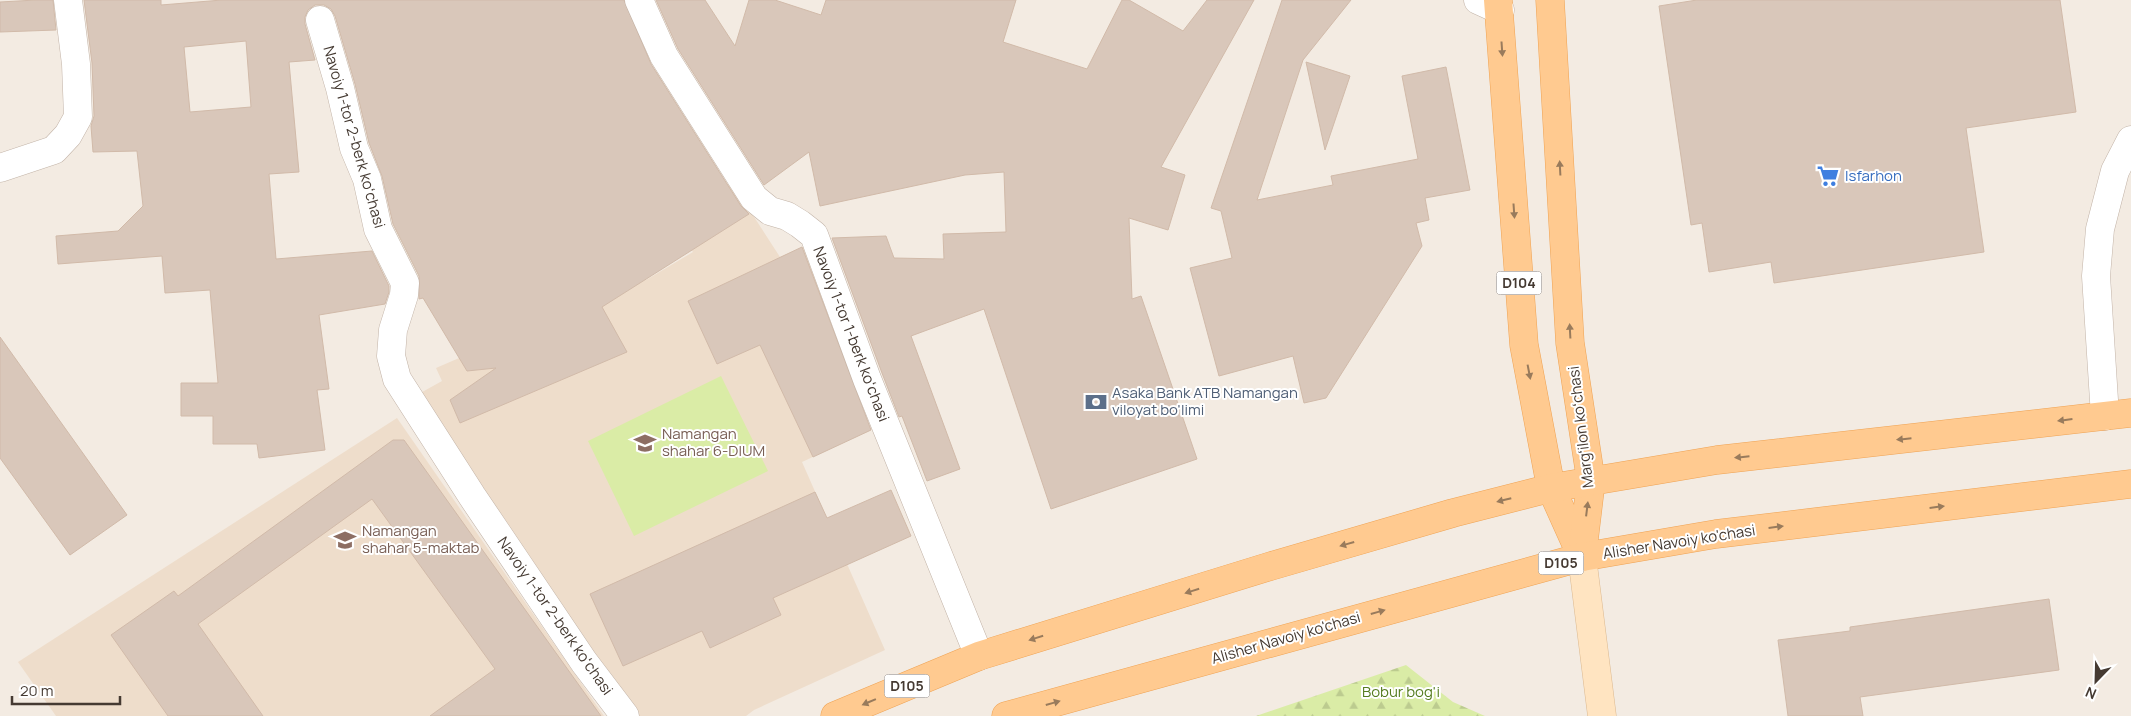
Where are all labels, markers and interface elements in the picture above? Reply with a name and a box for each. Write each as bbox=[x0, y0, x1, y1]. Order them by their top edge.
one-way arrow bbox=[1499, 41, 1507, 57]
street label: Navoiy 1-tor 2-berk koʻchasi bbox=[318, 43, 391, 231]
one-way arrow bbox=[1555, 160, 1563, 176]
supermarket icon: Isfarhon bbox=[1815, 163, 1841, 189]
place label: Isfarhon bbox=[1845, 165, 1902, 186]
one-way arrow bbox=[1511, 203, 1519, 219]
street label: Navoiy 1-tor 1-berk koʻchasi bbox=[808, 243, 895, 424]
road number: D104 bbox=[1496, 272, 1542, 294]
one-way arrow bbox=[1565, 322, 1573, 338]
one-way arrow bbox=[1525, 365, 1533, 380]
street label: Margʻilon koʻchasi bbox=[1563, 365, 1598, 489]
place label: Asaka Bank ATB Namangan viloyat bo'limi bbox=[1112, 382, 1298, 420]
bank icon: Asaka Bank ATB Namangan viloyat bo'limi bbox=[1083, 389, 1109, 415]
one-way arrow bbox=[2057, 416, 2073, 424]
place label: Namangan shahar 6-DIUM bbox=[662, 423, 765, 461]
school or university icon: Namangan shahar 6-DIUM bbox=[632, 430, 658, 456]
one-way arrow bbox=[1895, 435, 1911, 443]
one-way arrow bbox=[1734, 453, 1750, 461]
one-way arrow bbox=[1496, 496, 1511, 504]
one-way arrow bbox=[1583, 501, 1591, 517]
one-way arrow bbox=[1930, 503, 1946, 511]
street label: Alisher Navoiy ko'chasi bbox=[1601, 519, 1757, 564]
place label: Namangan shahar 5-maktab bbox=[362, 520, 480, 558]
one-way arrow bbox=[1768, 523, 1784, 531]
school or university icon: Namangan shahar 5-maktab bbox=[332, 527, 358, 553]
street label: Navoiy 1-tor 2-berk koʻchasi bbox=[493, 532, 618, 699]
one-way arrow bbox=[1340, 540, 1355, 548]
road number: D105 bbox=[1538, 552, 1584, 574]
one-way arrow bbox=[1184, 587, 1199, 595]
street label: Alisher Navoiy ko'chasi bbox=[1209, 606, 1363, 669]
one-way arrow bbox=[1371, 608, 1386, 616]
one-way arrow bbox=[1029, 635, 1044, 643]
north arrow bbox=[2071, 656, 2121, 706]
scale bar bbox=[12, 674, 120, 706]
road number: D105 bbox=[884, 674, 930, 698]
text: 20 m bbox=[20, 680, 53, 701]
park label: Bobur bog'i bbox=[1362, 681, 1440, 702]
text: N bbox=[2082, 683, 2099, 704]
one-way arrow bbox=[861, 698, 876, 706]
one-way arrow bbox=[1046, 698, 1061, 706]

